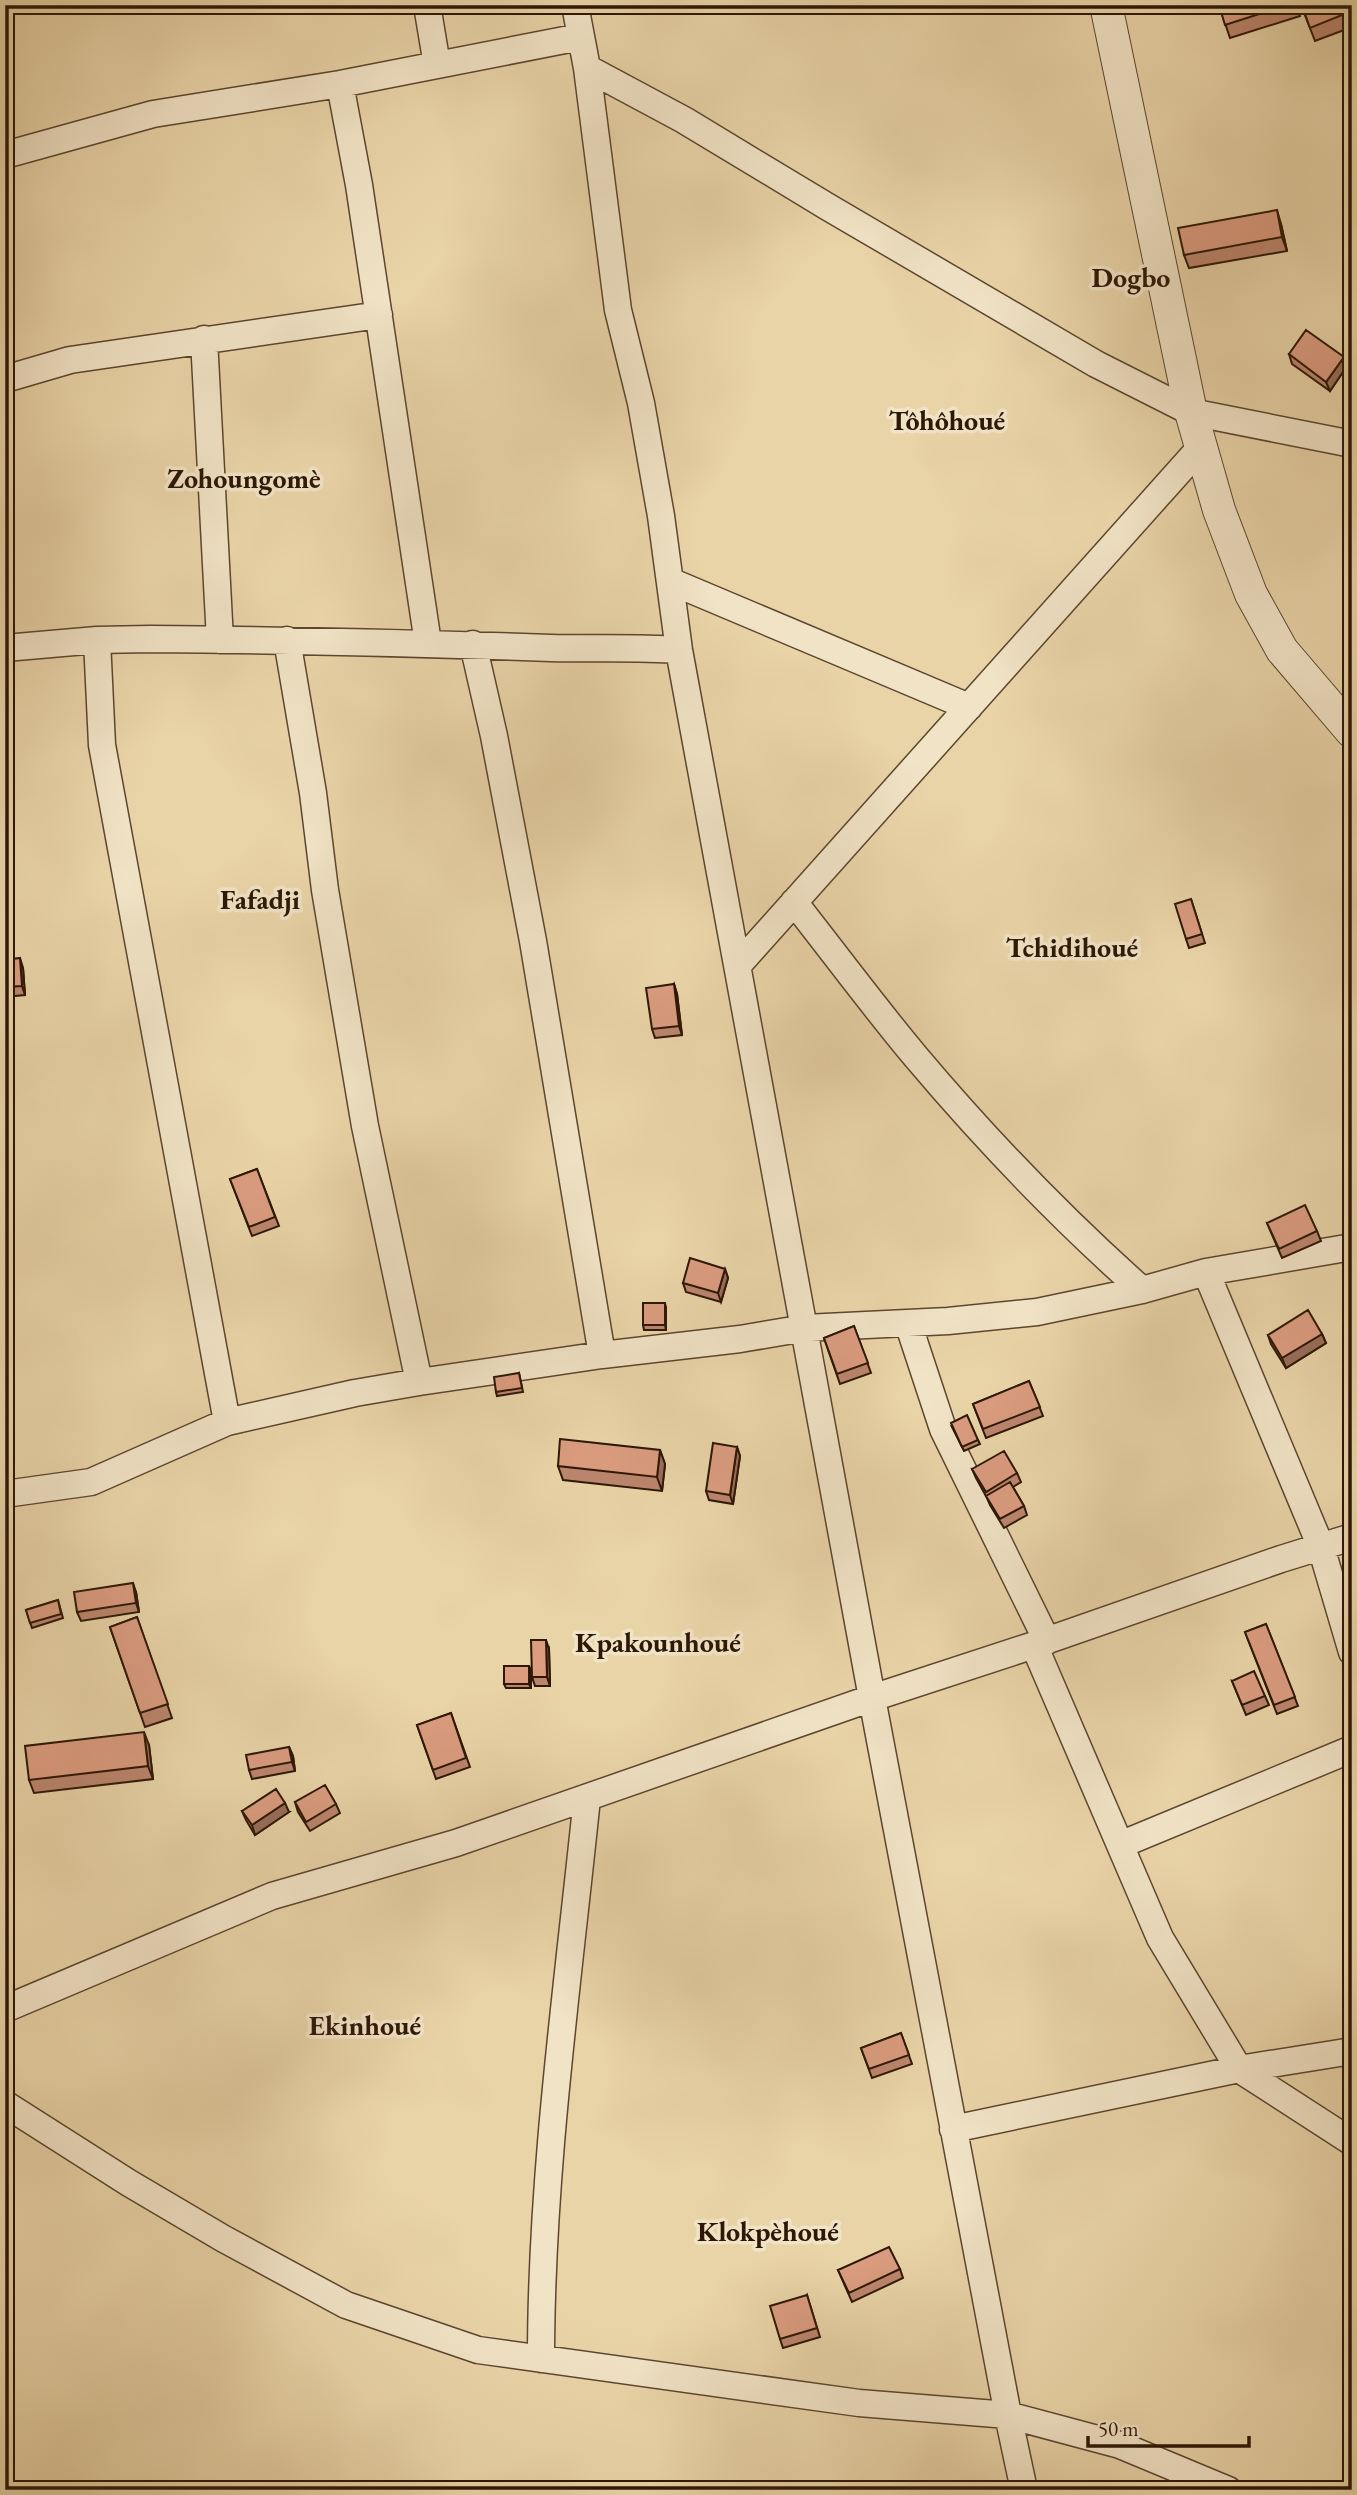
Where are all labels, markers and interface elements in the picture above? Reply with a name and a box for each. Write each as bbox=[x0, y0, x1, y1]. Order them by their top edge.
district label: Dogbo bbox=[1092, 259, 1170, 295]
district label: Tôhôhoué bbox=[889, 402, 1005, 438]
district label: Zohoungomè bbox=[167, 460, 321, 496]
district label: Fafadji bbox=[220, 881, 300, 917]
district label: Tchidihoué bbox=[1006, 929, 1138, 965]
district label: Kpakounhoué bbox=[575, 1624, 741, 1660]
district label: Ekinhoué bbox=[309, 2007, 421, 2043]
district label: Klokpèhoué bbox=[697, 2213, 839, 2249]
scale bar bbox=[1088, 2404, 1248, 2448]
text: 50 m bbox=[1098, 2415, 1139, 2442]

